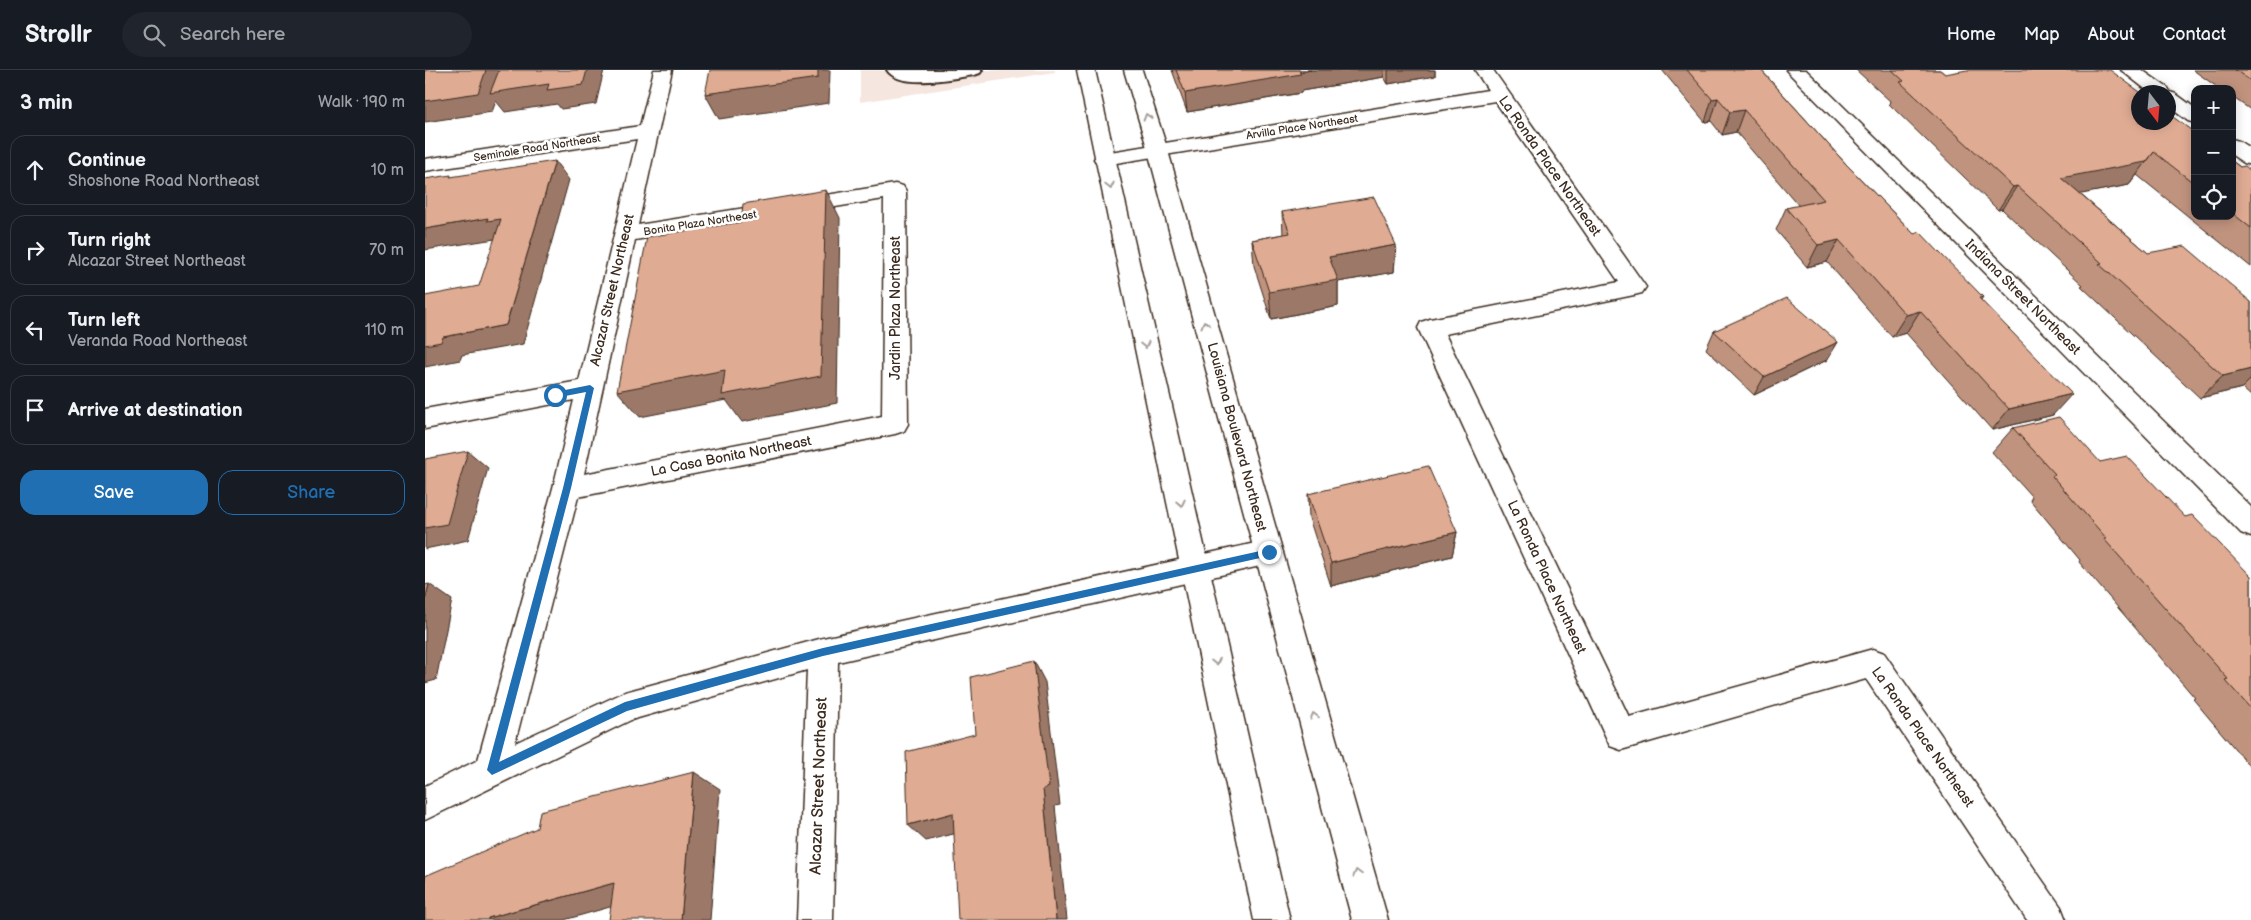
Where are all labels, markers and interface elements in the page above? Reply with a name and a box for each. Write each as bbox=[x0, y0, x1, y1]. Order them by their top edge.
search box bbox=[122, 12, 472, 57]
text: Strollr bbox=[25, 20, 92, 49]
icon: search bbox=[140, 21, 168, 49]
text: Search here bbox=[180, 23, 285, 46]
text: Home bbox=[1947, 24, 1996, 45]
text: Map bbox=[2024, 24, 2060, 45]
text: About bbox=[2088, 24, 2135, 45]
text: Contact bbox=[2163, 24, 2226, 45]
north arrow bbox=[2131, 85, 2176, 130]
map controls bbox=[2191, 85, 2236, 220]
button: + bbox=[2191, 85, 2236, 130]
text: 3 min bbox=[20, 90, 73, 115]
text: Walk · 190 m bbox=[318, 93, 405, 112]
street label: La Ronda Place Northeast bbox=[1495, 93, 1605, 240]
street label: Arvilla Place Northeast bbox=[1245, 112, 1359, 142]
one-way arrow bbox=[1143, 113, 1153, 121]
button: − bbox=[2191, 130, 2236, 175]
street label: Seminole Road Northeast bbox=[473, 131, 602, 164]
text: Continue bbox=[68, 149, 146, 172]
icon: ahead bbox=[21, 156, 49, 184]
text: 10 m bbox=[371, 161, 404, 180]
text: Shoshone Road Northeast bbox=[68, 172, 260, 191]
button: locate bbox=[2191, 175, 2236, 220]
one-way arrow bbox=[1104, 182, 1115, 191]
street label: Bonita Plaza Northeast bbox=[643, 208, 758, 238]
street label: Alcazar Street Northeast bbox=[586, 212, 638, 368]
text: Turn right bbox=[68, 229, 151, 252]
street label: Jardin Plaza Northeast bbox=[887, 235, 904, 380]
icon: right bbox=[21, 236, 49, 264]
street label: Indiana Street Northeast bbox=[1962, 236, 2085, 359]
text: 70 m bbox=[369, 241, 404, 260]
text: Alcazar Street Northeast bbox=[68, 252, 246, 271]
text: Turn left bbox=[68, 309, 140, 332]
icon: left bbox=[21, 316, 49, 344]
one-way arrow bbox=[1201, 320, 1211, 328]
text: 110 m bbox=[365, 321, 404, 340]
text: Veranda Road Northeast bbox=[68, 332, 247, 351]
one-way arrow bbox=[1140, 340, 1150, 349]
street label: Louisiana Boulevard Northeast bbox=[1204, 341, 1271, 534]
route start bbox=[544, 384, 567, 407]
icon: arrive bbox=[21, 396, 49, 424]
text: Arrive at destination bbox=[68, 399, 243, 422]
street label: La Casa Bonita Northeast bbox=[649, 432, 813, 480]
button: Save bbox=[20, 470, 208, 515]
button: Share bbox=[218, 470, 405, 515]
street label: La Ronda Place Northeast bbox=[1504, 498, 1590, 657]
one-way arrow bbox=[1175, 499, 1186, 508]
route end bbox=[1258, 541, 1281, 564]
one-way arrow bbox=[1210, 658, 1221, 667]
street label: La Ronda Place Northeast bbox=[1868, 664, 1978, 811]
street label: Alcazar Street Northeast bbox=[806, 697, 832, 875]
one-way arrow bbox=[1309, 712, 1320, 721]
one-way arrow bbox=[1352, 869, 1363, 877]

